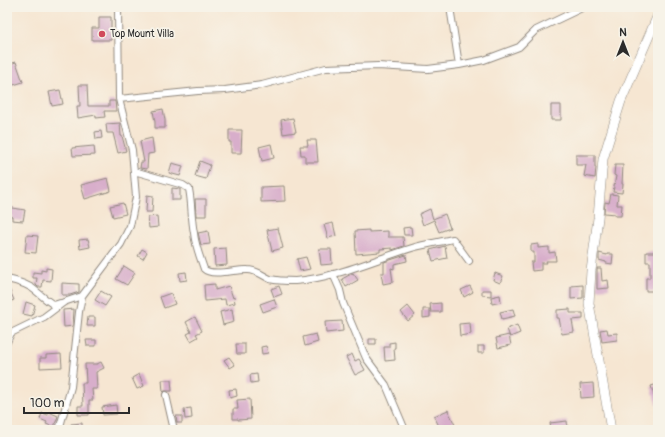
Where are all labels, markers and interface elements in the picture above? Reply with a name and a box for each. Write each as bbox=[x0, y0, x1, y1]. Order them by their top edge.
north arrow bbox=[603, 22, 643, 62]
text: N bbox=[619, 26, 627, 39]
place label: Top Mount Villa bbox=[110, 28, 174, 40]
marker: Top Mount Villa bbox=[97, 29, 107, 39]
scale bar bbox=[24, 389, 129, 415]
text: 100 m bbox=[30, 396, 65, 411]

